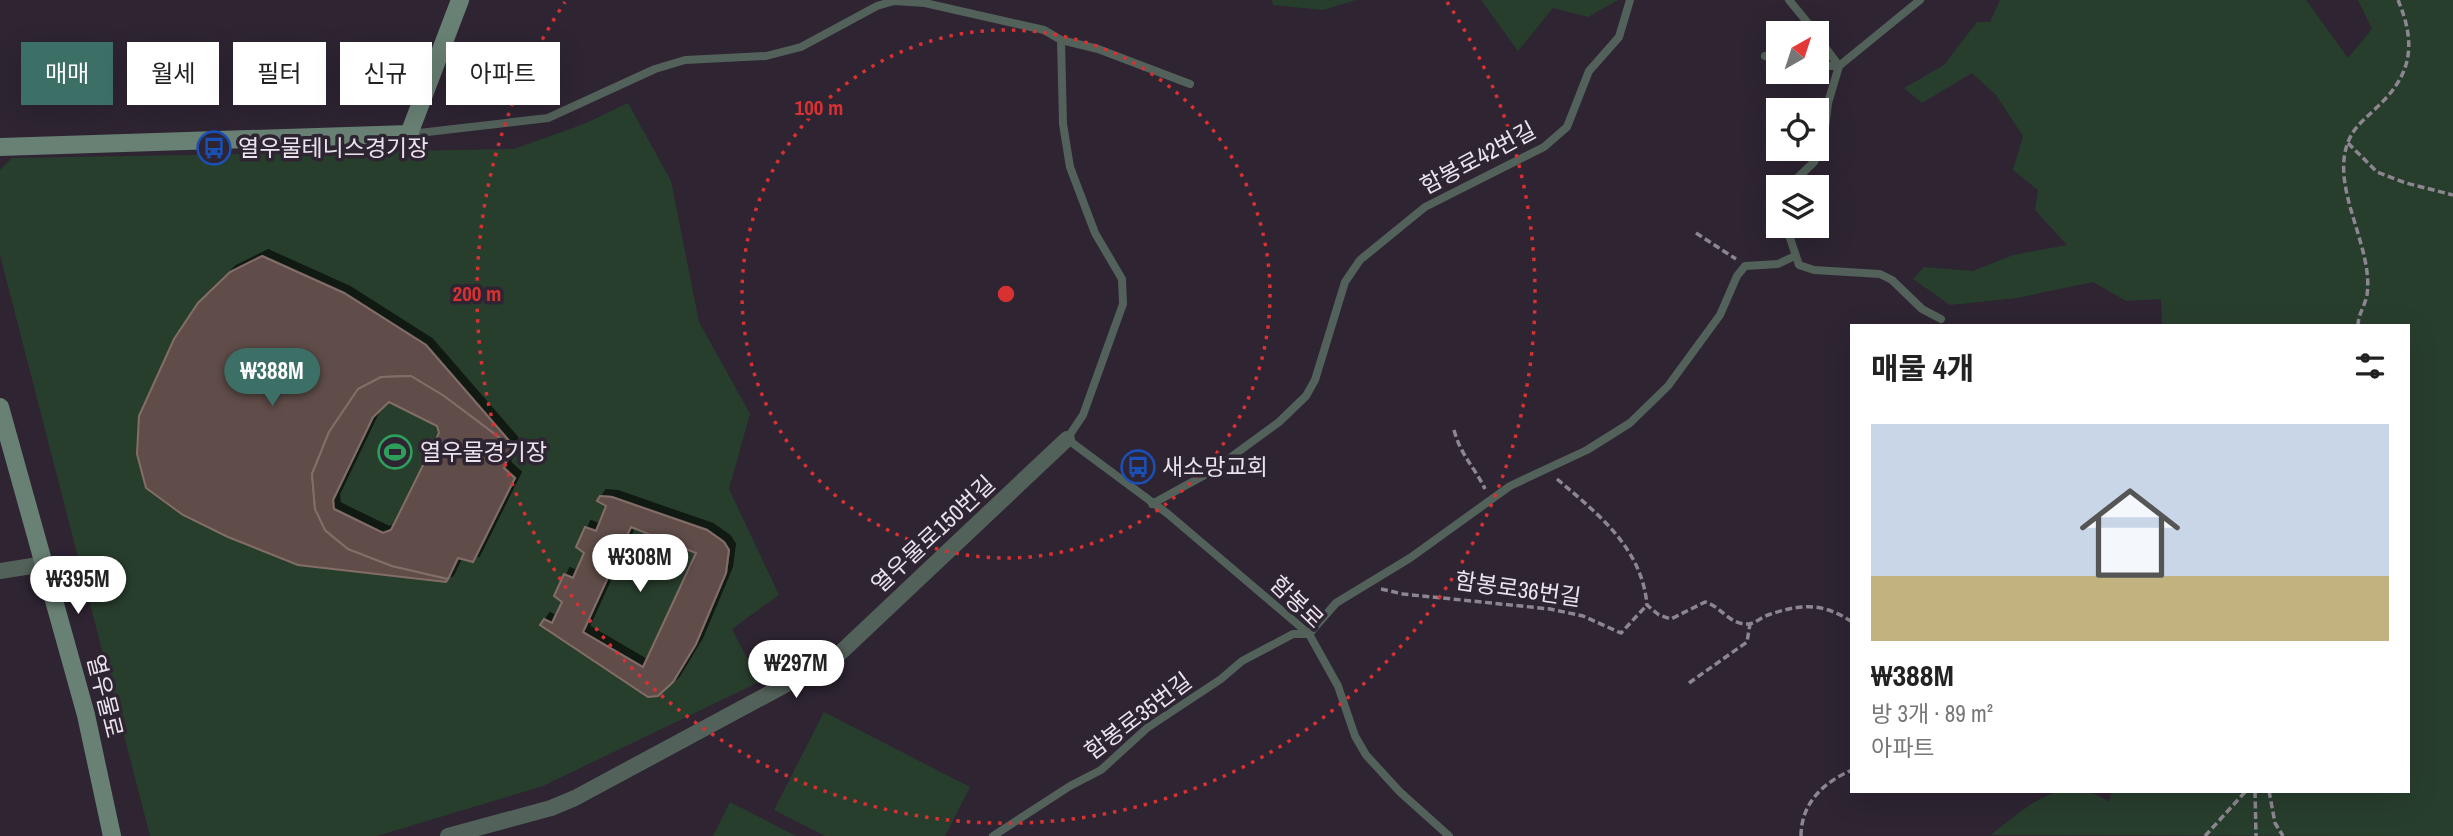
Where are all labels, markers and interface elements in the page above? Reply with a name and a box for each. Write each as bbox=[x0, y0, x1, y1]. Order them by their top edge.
north arrow bbox=[1766, 21, 1829, 84]
map controls bbox=[1766, 21, 1829, 238]
chip: 매매 bbox=[21, 42, 113, 105]
chip: 월세 bbox=[127, 42, 219, 105]
chip: 필터 bbox=[233, 42, 326, 105]
chip: 신규 bbox=[340, 42, 432, 105]
chip: 아파트 bbox=[446, 42, 560, 105]
text: 100 m bbox=[795, 93, 843, 122]
button: locate bbox=[1766, 98, 1829, 161]
street label: 함봉로42번길 bbox=[1415, 114, 1541, 201]
bus stop icon: 열우물테니스경기장 bbox=[195, 129, 233, 167]
place label: 열우물테니스경기장 bbox=[238, 132, 428, 163]
button: layers bbox=[1766, 175, 1829, 238]
text: 200 m bbox=[453, 279, 501, 308]
centre of rings bbox=[994, 282, 1018, 306]
icon: filters bbox=[2351, 347, 2389, 385]
pin: ₩388M bbox=[223, 348, 321, 408]
text: 매물 4개 bbox=[1871, 348, 1974, 388]
text: ₩388M bbox=[240, 355, 304, 386]
sports icon: 열우물경기장 bbox=[376, 433, 414, 471]
place label: 열우물경기장 bbox=[420, 436, 547, 467]
bus stop icon: 새소망교회 bbox=[1119, 448, 1157, 486]
place label: 새소망교회 bbox=[1162, 451, 1268, 482]
street label: 열우물로150번길 bbox=[864, 468, 1001, 599]
icon: home bbox=[2067, 470, 2193, 596]
pin: ₩308M bbox=[591, 534, 689, 594]
text: ₩308M bbox=[608, 541, 672, 572]
pin: ₩395M bbox=[29, 556, 127, 616]
text: ₩395M bbox=[46, 563, 110, 594]
street label: 함봉로36번길 bbox=[1453, 564, 1583, 613]
street label: 함봉로 bbox=[1264, 568, 1331, 635]
pin: ₩297M bbox=[747, 640, 845, 700]
text: ₩297M bbox=[764, 647, 828, 678]
street label: 열우물로 bbox=[80, 651, 131, 741]
text: ₩388M bbox=[1871, 655, 1954, 695]
street label: 함봉로35번길 bbox=[1078, 665, 1198, 766]
text: 방 3개 · 89 m² bbox=[1871, 698, 1993, 729]
text: 아파트 bbox=[1871, 732, 1934, 763]

